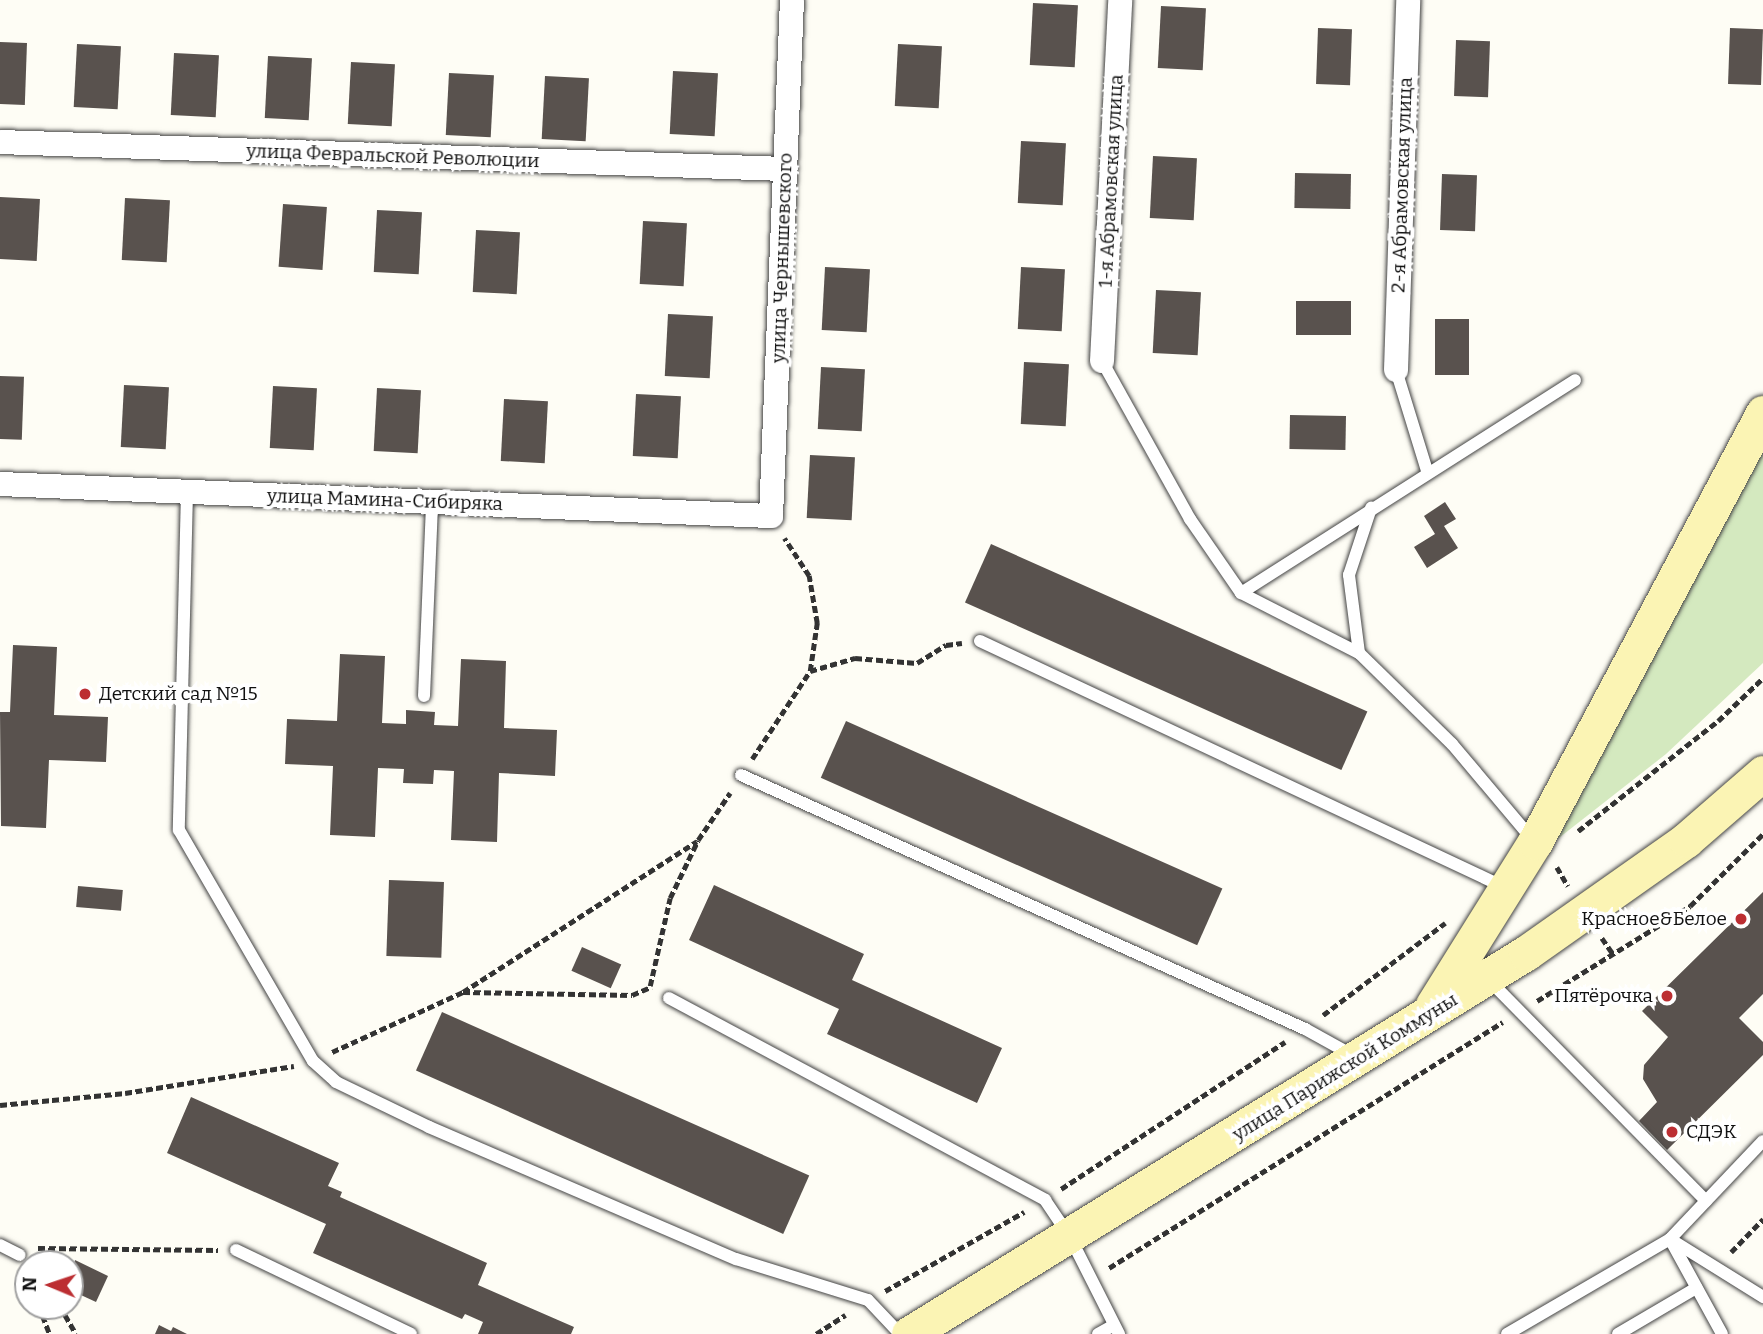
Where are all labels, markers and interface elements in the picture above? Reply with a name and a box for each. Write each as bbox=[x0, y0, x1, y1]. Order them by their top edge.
street label: 1-я Абрамовская улица bbox=[1094, 74, 1128, 288]
street label: 2-я Абрамовская улица bbox=[1387, 77, 1417, 293]
street label: улица Февральской Революции bbox=[246, 139, 540, 173]
street label: улица Чернышевского bbox=[767, 152, 797, 364]
street label: улица Мамина-Сибиряка bbox=[267, 484, 503, 516]
place label: Детский сад №15 bbox=[99, 683, 258, 705]
marker: Детский сад №15 bbox=[77, 686, 93, 702]
place label: Красное&Белое bbox=[1581, 908, 1727, 930]
marker: Красное&Белое bbox=[1733, 911, 1749, 927]
place label: Пятёрочка bbox=[1554, 985, 1653, 1007]
street label: улица Парижской Коммуны bbox=[1228, 988, 1462, 1146]
marker: Пятёрочка bbox=[1659, 988, 1675, 1004]
place label: СДЭК bbox=[1686, 1121, 1737, 1143]
marker: СДЭК bbox=[1664, 1124, 1680, 1140]
north arrow bbox=[14, 1250, 84, 1320]
text: N bbox=[18, 1277, 41, 1292]

